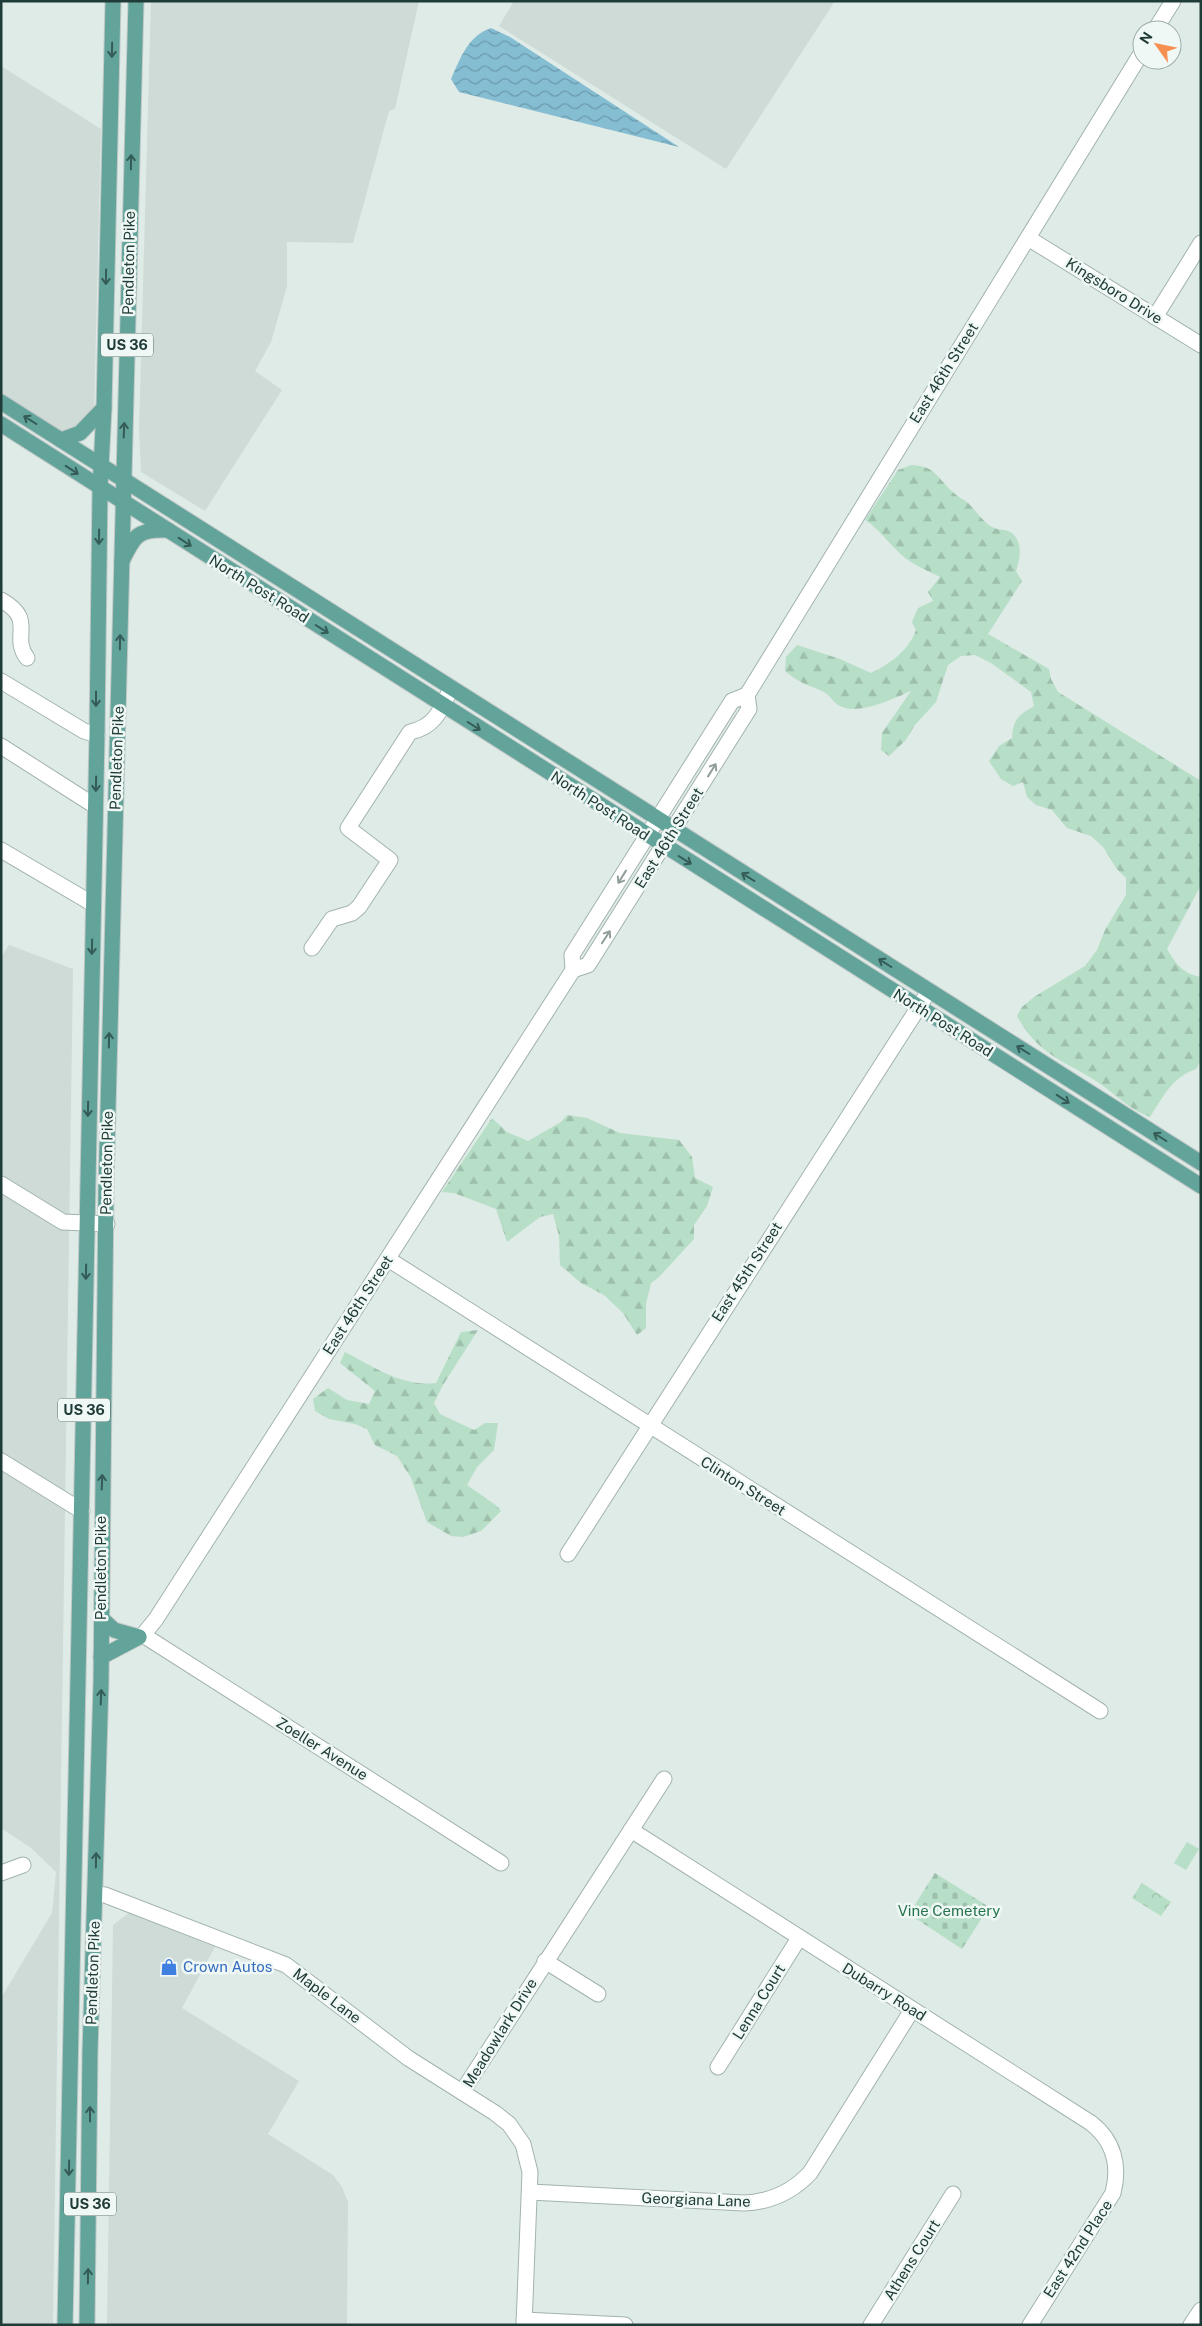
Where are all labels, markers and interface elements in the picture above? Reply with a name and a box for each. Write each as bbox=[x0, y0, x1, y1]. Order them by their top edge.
north arrow bbox=[1132, 20, 1182, 70]
text: N bbox=[1136, 29, 1156, 47]
one-way arrow bbox=[107, 42, 117, 58]
one-way arrow bbox=[126, 154, 136, 170]
street label: Pendleton Pike bbox=[119, 211, 138, 315]
street label: Kingsboro Drive bbox=[1063, 254, 1166, 327]
one-way arrow bbox=[101, 268, 111, 284]
street label: East 46th Street bbox=[906, 319, 981, 426]
road number: US 36 bbox=[101, 334, 153, 356]
one-way arrow bbox=[23, 415, 37, 425]
one-way arrow bbox=[120, 422, 129, 438]
one-way arrow bbox=[64, 465, 78, 475]
one-way arrow bbox=[94, 528, 104, 544]
one-way arrow bbox=[178, 537, 192, 547]
street label: North Post Road bbox=[207, 551, 312, 626]
one-way arrow bbox=[315, 625, 329, 635]
one-way arrow bbox=[115, 634, 125, 650]
one-way arrow bbox=[91, 690, 101, 707]
street label: Pendleton Pike bbox=[106, 706, 127, 810]
one-way arrow bbox=[467, 721, 481, 731]
one-way arrow bbox=[707, 764, 717, 778]
street label: North Post Road bbox=[548, 767, 653, 844]
one-way arrow bbox=[91, 776, 100, 792]
street label: East 46th Street bbox=[631, 784, 706, 891]
one-way arrow bbox=[678, 855, 692, 865]
one-way arrow bbox=[616, 870, 626, 884]
one-way arrow bbox=[741, 871, 755, 881]
one-way arrow bbox=[601, 930, 611, 944]
one-way arrow bbox=[87, 938, 97, 954]
one-way arrow bbox=[879, 958, 893, 968]
street label: North Post Road bbox=[891, 985, 996, 1060]
one-way arrow bbox=[105, 1032, 114, 1048]
one-way arrow bbox=[1016, 1045, 1030, 1055]
one-way arrow bbox=[1056, 1093, 1070, 1104]
one-way arrow bbox=[83, 1100, 93, 1117]
street label: Pendleton Pike bbox=[97, 1111, 116, 1215]
one-way arrow bbox=[1153, 1132, 1167, 1142]
street label: East 45th Street bbox=[708, 1219, 785, 1325]
street label: East 46th Street bbox=[319, 1252, 396, 1358]
one-way arrow bbox=[81, 1263, 91, 1279]
road number: US 36 bbox=[58, 1398, 110, 1422]
street label: Clinton Street bbox=[698, 1453, 789, 1519]
one-way arrow bbox=[98, 1474, 107, 1490]
street label: Pendleton Pike bbox=[92, 1516, 109, 1620]
one-way arrow bbox=[96, 1689, 105, 1705]
street label: Zoeller Avenue bbox=[274, 1714, 371, 1783]
one-way arrow bbox=[92, 1852, 101, 1868]
park label: Vine Cemetery bbox=[898, 1902, 1000, 1919]
street label: Pendleton Pike bbox=[82, 1921, 103, 2025]
shop icon: Crown Autos bbox=[159, 1957, 179, 1977]
place label: Crown Autos bbox=[183, 1958, 272, 1975]
street label: Dubarry Road bbox=[839, 1959, 929, 2024]
street label: Lenna Court bbox=[729, 1961, 788, 2042]
street label: Maple Lane bbox=[290, 1965, 365, 2027]
street label: Meadowlark Drive bbox=[459, 1975, 540, 2090]
one-way arrow bbox=[85, 2106, 95, 2122]
one-way arrow bbox=[64, 2159, 74, 2175]
street label: Georgiana Lane bbox=[641, 2189, 751, 2210]
road number: US 36 bbox=[64, 2192, 116, 2216]
street label: East 42nd Place bbox=[1040, 2197, 1115, 2301]
street label: Athens Court bbox=[880, 2216, 943, 2303]
one-way arrow bbox=[83, 2268, 93, 2284]

